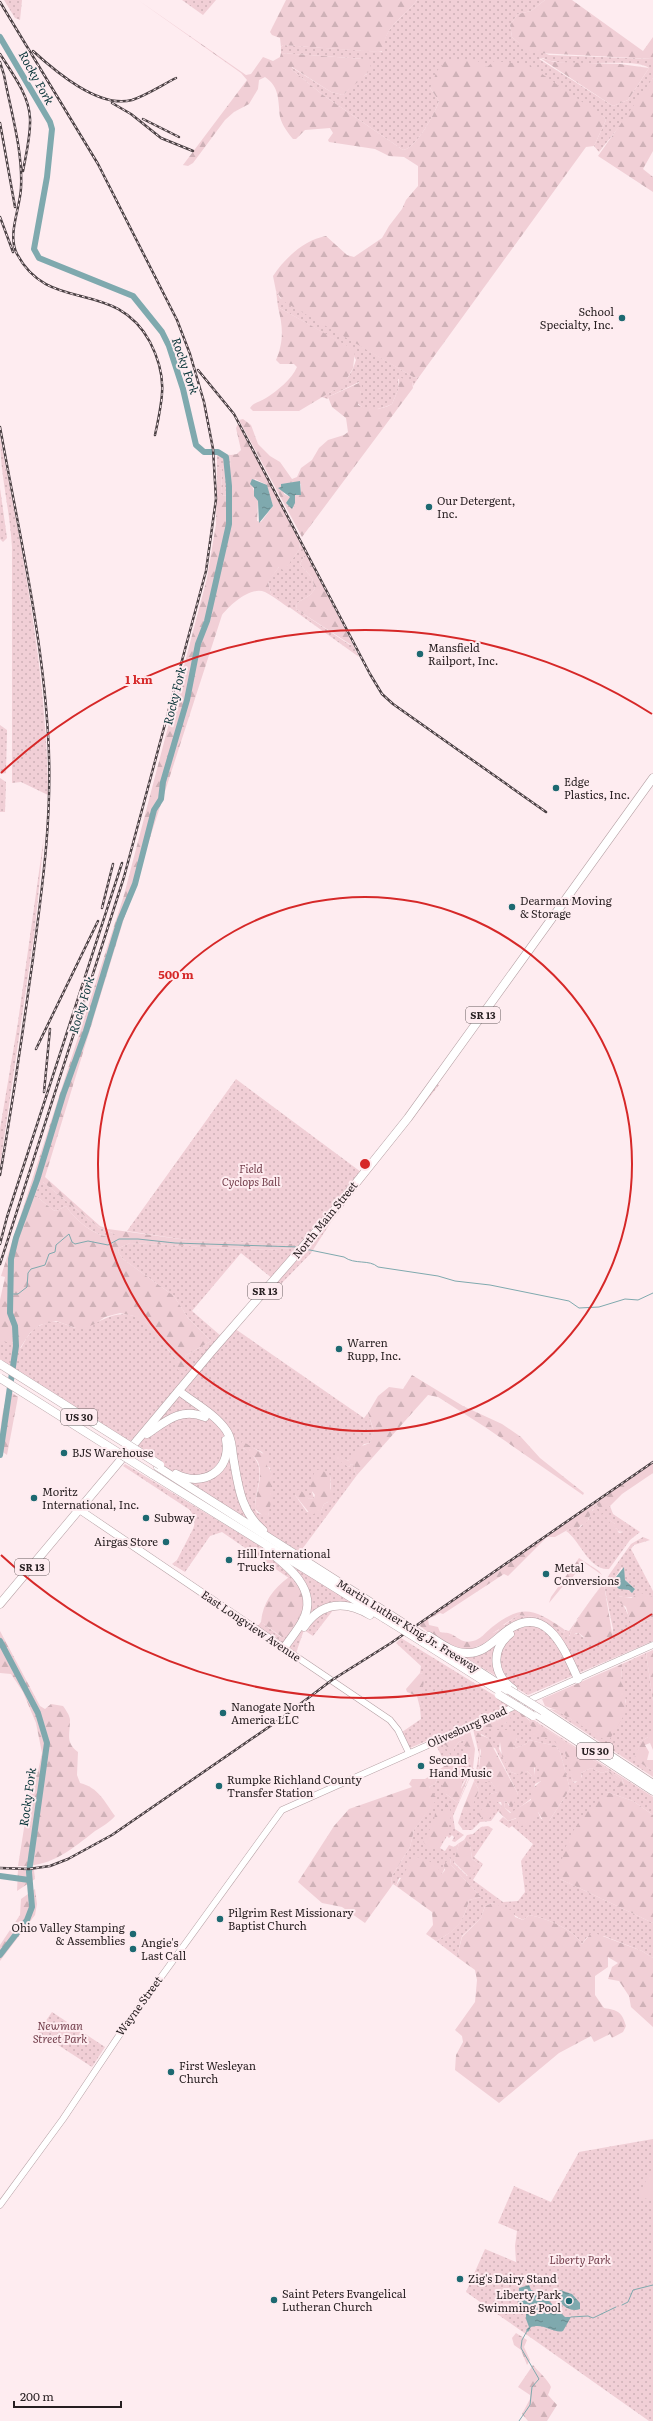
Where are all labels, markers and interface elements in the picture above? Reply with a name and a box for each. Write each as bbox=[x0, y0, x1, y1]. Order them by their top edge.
water label: Rocky Fork bbox=[15, 47, 59, 108]
place label: School Specialty, Inc. bbox=[540, 303, 614, 332]
marker: School Specialty, Inc. bbox=[617, 313, 627, 323]
water label: Rocky Fork bbox=[168, 335, 204, 397]
place label: Our Detergent, Inc. bbox=[437, 492, 515, 521]
marker: Our Detergent, Inc. bbox=[424, 502, 434, 512]
place label: Mansfield Railport, Inc. bbox=[428, 639, 498, 668]
marker: Mansfield Railport, Inc. bbox=[415, 649, 425, 659]
water label: Rocky Fork bbox=[158, 664, 190, 727]
text: 1 km bbox=[125, 670, 153, 688]
place label: Edge Plastics, Inc. bbox=[564, 773, 630, 802]
marker: Edge Plastics, Inc. bbox=[551, 783, 561, 793]
place label: Dearman Moving & Storage bbox=[520, 892, 613, 921]
marker: Dearman Moving & Storage bbox=[507, 902, 517, 912]
text: 500 m bbox=[158, 965, 194, 983]
water label: Rocky Fork bbox=[64, 973, 98, 1036]
road number: SR 13 bbox=[466, 1007, 500, 1023]
centre of rings bbox=[358, 1157, 372, 1171]
park label: Field Cyclops Ball bbox=[222, 1160, 281, 1189]
street label: North Main Street bbox=[288, 1177, 361, 1262]
road number: SR 13 bbox=[248, 1283, 282, 1299]
place label: Warren Rupp, Inc. bbox=[347, 1334, 401, 1363]
marker: Warren Rupp, Inc. bbox=[334, 1344, 344, 1354]
road number: US 30 bbox=[61, 1409, 97, 1425]
place label: BJS Warehouse bbox=[72, 1444, 154, 1460]
marker: BJS Warehouse bbox=[59, 1448, 69, 1458]
place label: Moritz International, Inc. bbox=[42, 1483, 140, 1512]
marker: Moritz International, Inc. bbox=[29, 1493, 39, 1503]
place label: Subway bbox=[154, 1509, 195, 1525]
marker: Subway bbox=[141, 1513, 151, 1523]
place label: Airgas Store bbox=[94, 1533, 158, 1549]
marker: Airgas Store bbox=[161, 1537, 171, 1547]
place label: Hill International Trucks bbox=[237, 1545, 331, 1574]
marker: Hill International Trucks bbox=[224, 1555, 234, 1565]
road number: SR 13 bbox=[15, 1559, 49, 1575]
place label: Metal Conversions bbox=[554, 1559, 619, 1588]
marker: Metal Conversions bbox=[541, 1569, 551, 1579]
street label: Martin Luther King Jr. Freeway bbox=[334, 1575, 483, 1676]
street label: East Longview Avenue bbox=[199, 1586, 305, 1665]
place label: Nanogate North America LLC bbox=[231, 1698, 315, 1727]
street label: Olivesburg Road bbox=[424, 1701, 509, 1751]
marker: Nanogate North America LLC bbox=[218, 1708, 228, 1718]
road number: US 30 bbox=[577, 1743, 613, 1759]
place label: Second Hand Music bbox=[429, 1751, 492, 1780]
marker: Second Hand Music bbox=[416, 1761, 426, 1771]
water label: Rocky Fork bbox=[14, 1766, 40, 1827]
place label: Rumpke Richland County Transfer Station bbox=[227, 1771, 363, 1800]
marker: Rumpke Richland County Transfer Station bbox=[214, 1781, 224, 1791]
place label: Pilgrim Rest Missionary Baptist Church bbox=[228, 1904, 354, 1933]
marker: Pilgrim Rest Missionary Baptist Church bbox=[215, 1914, 225, 1924]
place label: Ohio Valley Stamping & Assemblies bbox=[11, 1919, 126, 1948]
marker: Ohio Valley Stamping & Assemblies bbox=[128, 1929, 138, 1939]
place label: Angie's Last Call bbox=[141, 1934, 187, 1963]
marker: Angie's Last Call bbox=[128, 1944, 138, 1954]
street label: Wayne Street bbox=[111, 1972, 166, 2038]
park label: Newman Street Park bbox=[33, 2017, 87, 2046]
place label: First Wesleyan Church bbox=[179, 2057, 256, 2086]
marker: First Wesleyan Church bbox=[166, 2067, 176, 2077]
park label: Liberty Park bbox=[549, 2251, 611, 2267]
place label: Zig's Dairy Stand bbox=[468, 2270, 557, 2286]
marker: Zig's Dairy Stand bbox=[455, 2274, 465, 2284]
place label: Saint Peters Evangelical Lutheran Church bbox=[282, 2285, 407, 2314]
place label: Liberty Park Swimming Pool bbox=[478, 2286, 561, 2315]
marker: Saint Peters Evangelical Lutheran Church bbox=[269, 2295, 279, 2305]
marker: Liberty Park Swimming Pool bbox=[564, 2296, 574, 2306]
scale bar bbox=[14, 2383, 121, 2409]
text: 200 m bbox=[20, 2387, 54, 2405]

